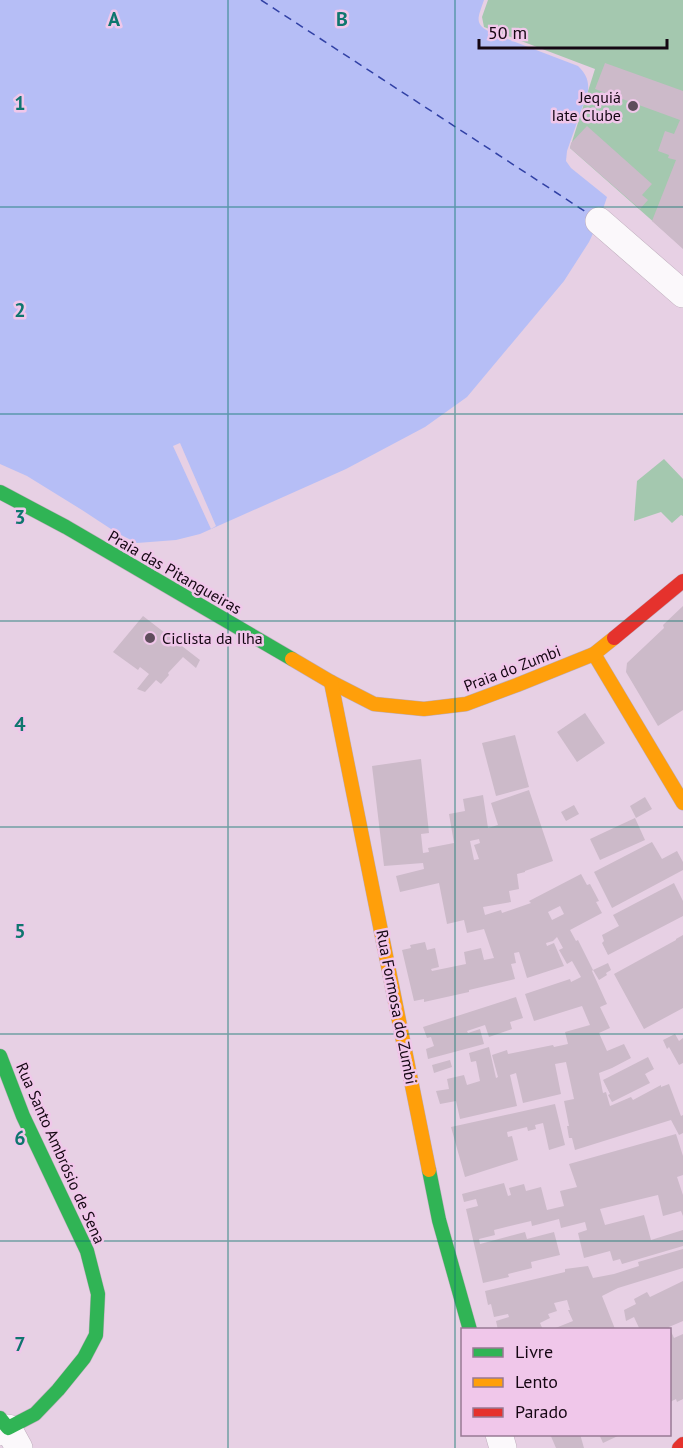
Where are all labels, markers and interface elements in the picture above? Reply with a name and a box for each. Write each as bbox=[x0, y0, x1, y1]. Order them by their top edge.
text: A bbox=[108, 6, 121, 32]
text: B bbox=[336, 6, 348, 32]
scale bar bbox=[479, 12, 666, 50]
text: 50 m bbox=[488, 21, 527, 44]
place label: Jequiá Iate Clube bbox=[552, 87, 621, 125]
text: 1 bbox=[14, 90, 26, 116]
marker: Jequiá Iate Clube bbox=[626, 99, 640, 113]
text: 2 bbox=[14, 297, 26, 323]
text: 3 bbox=[14, 504, 26, 530]
street label: Praia das Pitangueiras bbox=[105, 526, 246, 619]
place label: Ciclista da Ilha bbox=[162, 628, 263, 648]
marker: Ciclista da Ilha bbox=[143, 631, 157, 645]
street label: Praia do Zumbi bbox=[461, 640, 563, 696]
text: 4 bbox=[14, 711, 26, 737]
text: 5 bbox=[14, 918, 26, 944]
street label: Rua Formosa do Zumbi bbox=[372, 928, 422, 1086]
street label: Rua Santo Ambrósio de Sena bbox=[12, 1059, 110, 1247]
text: 6 bbox=[14, 1125, 26, 1151]
legend bbox=[461, 1328, 671, 1436]
text: 7 bbox=[14, 1331, 26, 1357]
text: Livre bbox=[515, 1340, 553, 1363]
text: Lento bbox=[515, 1370, 558, 1393]
text: Parado bbox=[515, 1400, 568, 1423]

